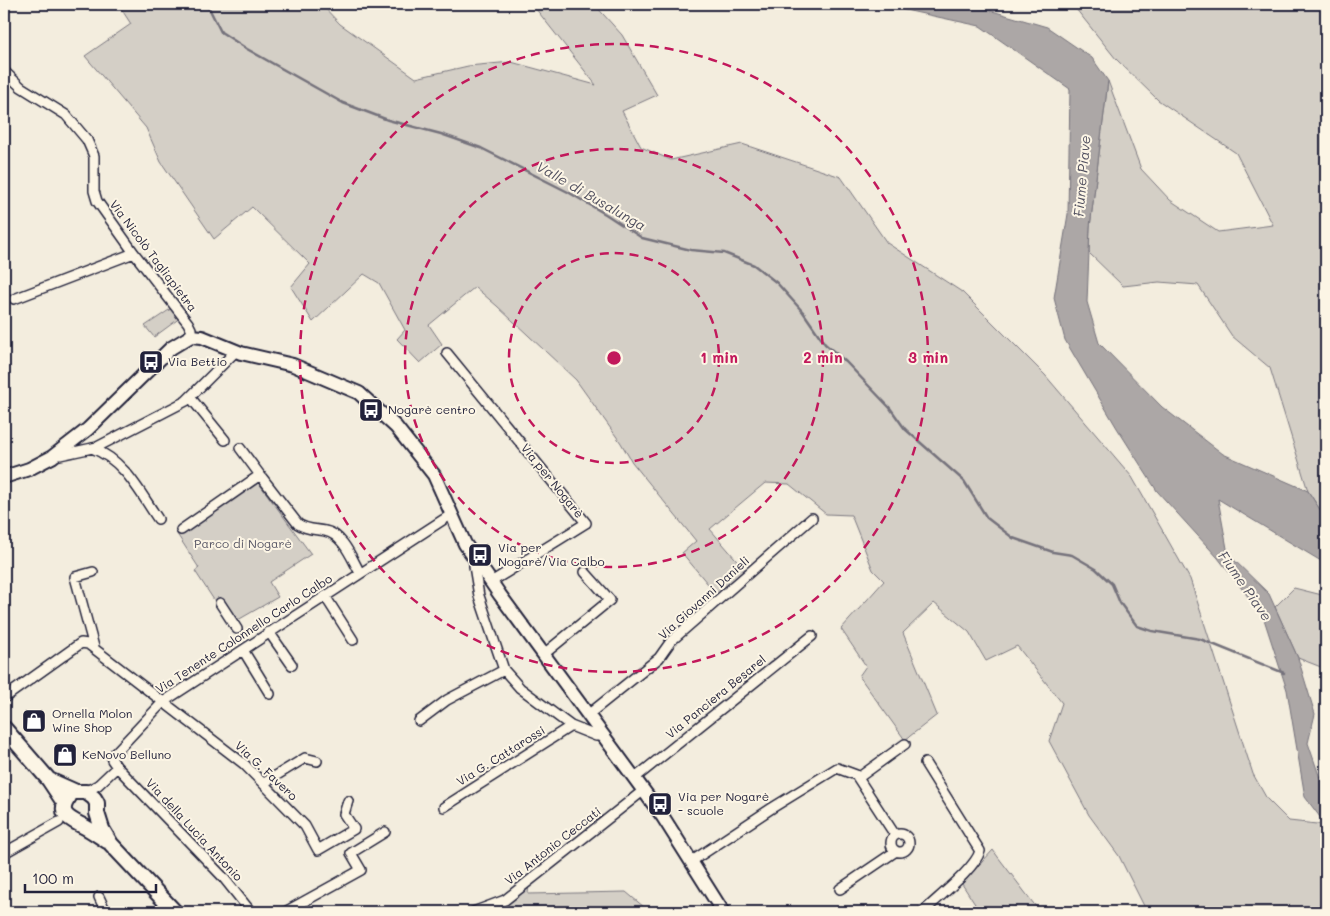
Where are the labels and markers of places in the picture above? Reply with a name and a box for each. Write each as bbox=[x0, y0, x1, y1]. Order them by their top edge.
bus stop icon: Via Bettio bbox=[138, 349, 164, 375]
centre of rings bbox=[605, 349, 623, 367]
place label: Via Bettio bbox=[168, 353, 227, 369]
bus stop icon: Nogarè centro bbox=[358, 397, 384, 423]
place label: Nogarè centro bbox=[388, 401, 475, 417]
place label: Via per Nogarè/Via Calbo bbox=[498, 539, 605, 569]
bus stop icon: Via per Nogarè/Via Calbo bbox=[467, 542, 493, 568]
place label: Ornella Molon Wine Shop bbox=[52, 705, 132, 735]
shop icon: Ornella Molon Wine Shop bbox=[21, 708, 47, 734]
shop icon: KeNovo Belluno bbox=[52, 742, 78, 768]
place label: KeNovo Belluno bbox=[82, 746, 171, 762]
place label: Via per Nogarè - scuole bbox=[678, 788, 769, 818]
bus stop icon: Via per Nogarè - scuole bbox=[647, 791, 673, 817]

